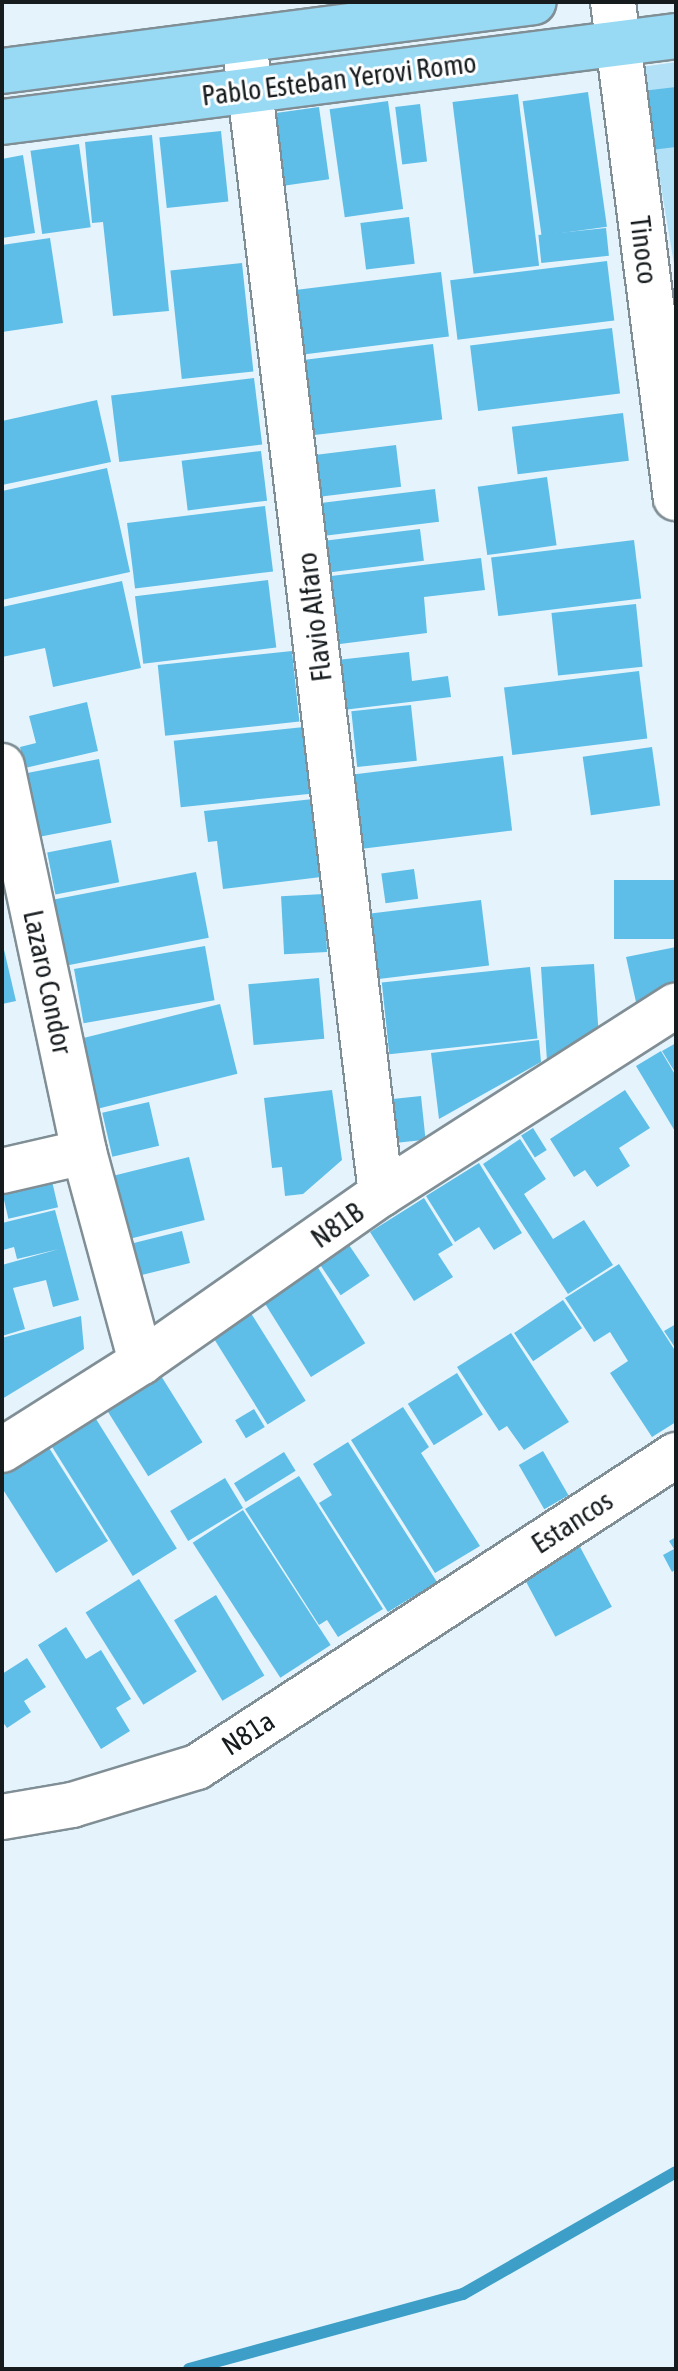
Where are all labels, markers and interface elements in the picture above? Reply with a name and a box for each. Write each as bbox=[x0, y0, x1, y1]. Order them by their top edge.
street label: Pablo Esteban Yerovi Romo bbox=[200, 45, 478, 113]
street label: Tinoco bbox=[623, 214, 665, 286]
street label: Flavio Alfaro bbox=[289, 550, 339, 684]
street label: Lazaro Condor bbox=[16, 907, 80, 1057]
street label: N81B bbox=[304, 1195, 370, 1255]
street label: Estancos bbox=[525, 1483, 619, 1561]
street label: N81a bbox=[215, 1704, 281, 1762]

